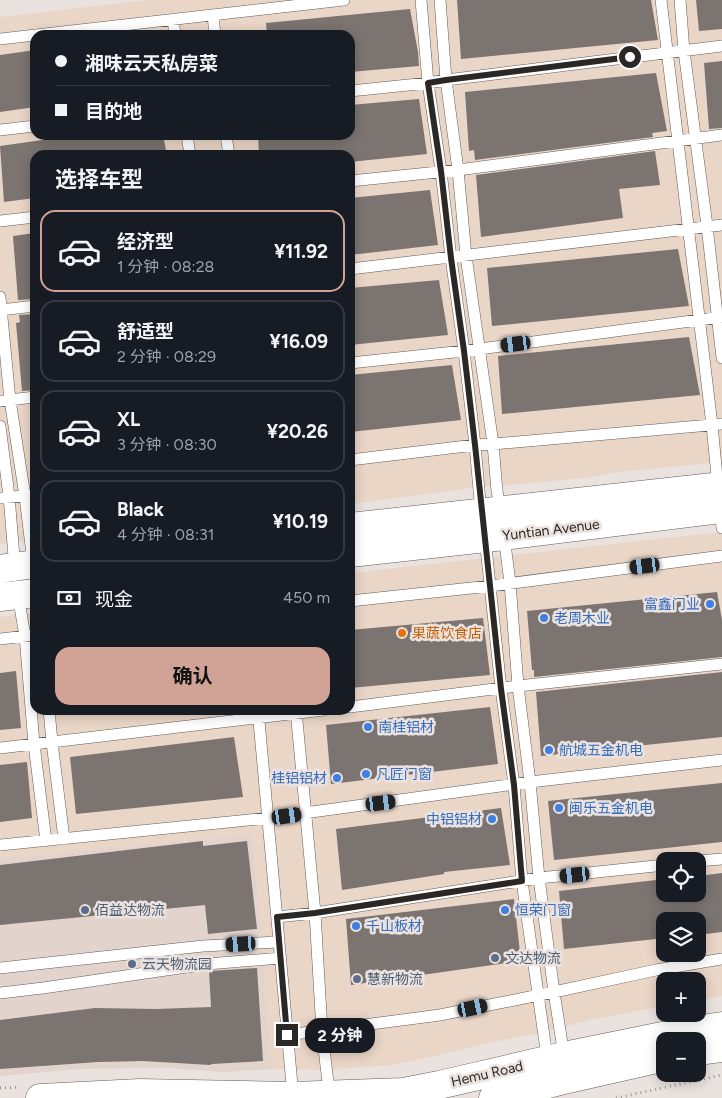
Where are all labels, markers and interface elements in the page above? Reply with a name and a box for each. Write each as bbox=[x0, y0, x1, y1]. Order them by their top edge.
route start bbox=[619, 46, 641, 68]
text: 湘味云天私房菜 bbox=[85, 52, 218, 75]
text: 目的地 bbox=[85, 100, 142, 123]
text: 选择车型 bbox=[55, 166, 143, 193]
icon: car bbox=[57, 229, 102, 274]
text: 经济型 bbox=[117, 230, 174, 253]
text: ¥11.92 bbox=[274, 240, 328, 263]
text: 1 分钟 · 08:28 bbox=[117, 257, 214, 276]
icon: car bbox=[57, 319, 102, 364]
text: 舒适型 bbox=[117, 320, 174, 343]
text: ¥16.09 bbox=[270, 330, 328, 353]
car bbox=[500, 335, 531, 353]
text: 2 分钟 · 08:29 bbox=[117, 347, 216, 366]
text: XL bbox=[117, 408, 140, 431]
icon: car bbox=[57, 409, 102, 454]
text: ¥20.26 bbox=[267, 420, 328, 443]
text: 3 分钟 · 08:30 bbox=[117, 435, 217, 454]
text: Black bbox=[117, 498, 164, 521]
icon: car bbox=[57, 499, 102, 544]
text: ¥10.19 bbox=[273, 510, 328, 533]
street label: Yuntian Avenue bbox=[501, 516, 601, 544]
text: 4 分钟 · 08:31 bbox=[117, 525, 214, 544]
car bbox=[629, 557, 660, 575]
icon: cash bbox=[55, 584, 83, 612]
text: 现金 bbox=[95, 588, 133, 611]
text: 450 m bbox=[283, 588, 330, 607]
place label: 富鑫门业 bbox=[644, 596, 700, 613]
marker: 富鑫门业 bbox=[704, 598, 716, 610]
place label: 老周木业 bbox=[554, 610, 610, 627]
marker: 老周木业 bbox=[538, 612, 550, 624]
place label: 果蔬饮食店 bbox=[412, 625, 482, 642]
marker: 果蔬饮食店 bbox=[396, 627, 408, 639]
button: 确认 bbox=[55, 647, 330, 705]
place label: 南桂铝材 bbox=[378, 719, 434, 736]
marker: 南桂铝材 bbox=[362, 721, 374, 733]
place label: 航城五金机电 bbox=[559, 742, 643, 759]
marker: 航城五金机电 bbox=[543, 744, 555, 756]
place label: 凡匠门窗 bbox=[376, 766, 432, 783]
marker: 凡匠门窗 bbox=[360, 768, 372, 780]
place label: 桂铝铝材 bbox=[271, 770, 327, 787]
marker: 桂铝铝材 bbox=[331, 772, 343, 784]
car bbox=[365, 794, 396, 812]
place label: 闽乐五金机电 bbox=[569, 800, 653, 817]
marker: 闽乐五金机电 bbox=[553, 802, 565, 814]
car bbox=[271, 806, 302, 826]
place label: 中铝铝材 bbox=[426, 811, 482, 828]
marker: 中铝铝材 bbox=[486, 813, 498, 825]
map controls bbox=[656, 852, 706, 1082]
button: locate bbox=[656, 852, 706, 902]
car bbox=[559, 866, 590, 884]
place label: 佰益达物流 bbox=[95, 902, 165, 919]
place label: 恒荣门窗 bbox=[515, 902, 571, 919]
marker: 佰益达物流 bbox=[79, 904, 91, 916]
marker: 恒荣门窗 bbox=[499, 904, 511, 916]
button: layers bbox=[656, 912, 706, 962]
place label: 千山板材 bbox=[366, 918, 422, 935]
marker: 千山板材 bbox=[350, 920, 362, 932]
car bbox=[225, 936, 256, 952]
place label: 文达物流 bbox=[505, 950, 561, 967]
marker: 文达物流 bbox=[489, 952, 501, 964]
place label: 云天物流园 bbox=[142, 956, 212, 973]
marker: 云天物流园 bbox=[126, 958, 138, 970]
place label: 慧新物流 bbox=[367, 971, 423, 988]
button: + bbox=[656, 972, 706, 1022]
marker: 慧新物流 bbox=[351, 973, 363, 985]
car bbox=[456, 998, 489, 1018]
callout: 2 分钟 bbox=[304, 1018, 374, 1052]
route end bbox=[276, 1024, 298, 1046]
text: 2 分钟 bbox=[317, 1026, 363, 1045]
button: − bbox=[656, 1032, 706, 1082]
street label: Hemu Road bbox=[449, 1057, 525, 1091]

